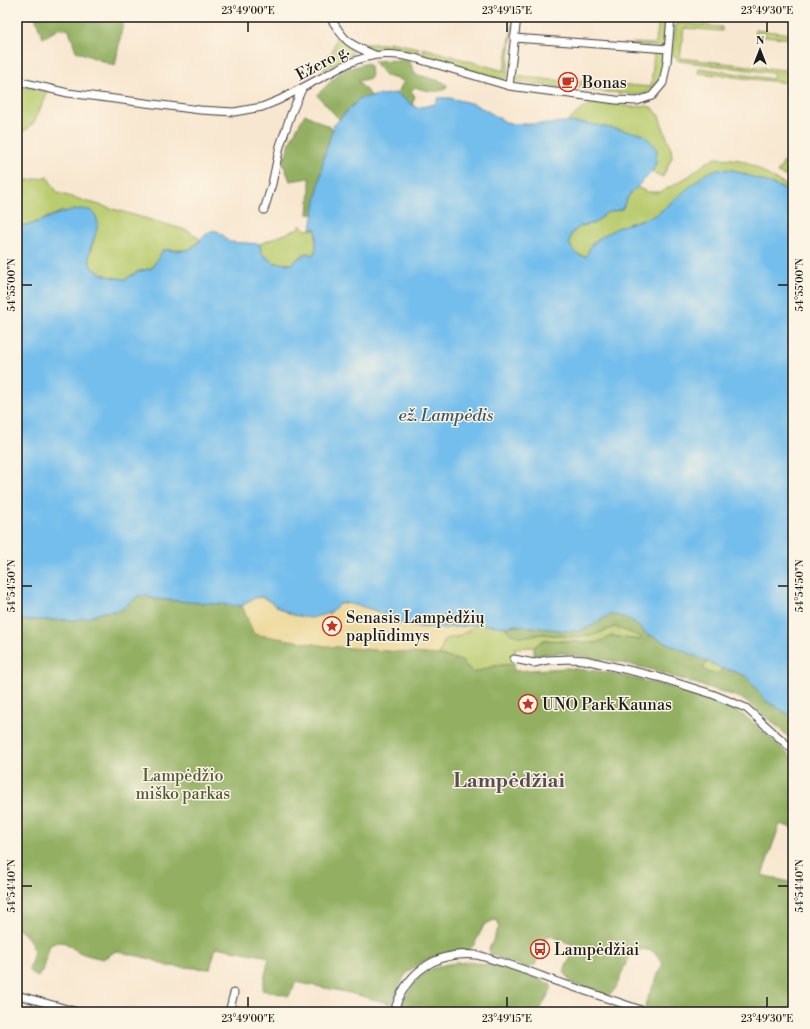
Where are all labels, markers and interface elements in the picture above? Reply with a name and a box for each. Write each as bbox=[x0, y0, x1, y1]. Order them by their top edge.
text: 23°49'00"E bbox=[221, 5, 275, 17]
text: 23°49'15"E bbox=[482, 5, 532, 17]
text: 23°49'30"E bbox=[741, 5, 793, 17]
north arrow bbox=[740, 30, 780, 70]
text: N bbox=[756, 34, 765, 48]
street label: Ežero g. bbox=[292, 41, 353, 85]
cafe icon: Bonas bbox=[557, 71, 579, 93]
place label: Bonas bbox=[581, 73, 627, 93]
text: 54°55'00"N bbox=[6, 258, 18, 312]
text: 54°55'00"N bbox=[794, 258, 806, 312]
water label: ež. Lampėdis bbox=[399, 405, 493, 427]
text: 54°54'50"N bbox=[6, 559, 18, 612]
text: 54°54'50"N bbox=[794, 559, 806, 612]
place label: Senasis Lampėdžių paplūdimys bbox=[346, 608, 485, 646]
place icon: Senasis Lampėdžių paplūdimys bbox=[321, 615, 343, 637]
place icon: UNO Park Kaunas bbox=[517, 693, 539, 715]
place label: UNO Park Kaunas bbox=[542, 695, 672, 715]
park label: Lampėdžio miško parkas bbox=[136, 766, 230, 804]
district label: Lampėdžiai bbox=[453, 769, 565, 794]
text: 54°54'40"N bbox=[6, 859, 18, 913]
text: 54°54'40"N bbox=[794, 859, 806, 913]
bus stop icon: Lampėdžiai bbox=[529, 938, 551, 960]
place label: Lampėdžiai bbox=[554, 940, 639, 960]
text: 23°49'00"E bbox=[221, 1013, 275, 1025]
text: 23°49'15"E bbox=[482, 1013, 532, 1025]
text: 23°49'30"E bbox=[741, 1013, 793, 1025]

